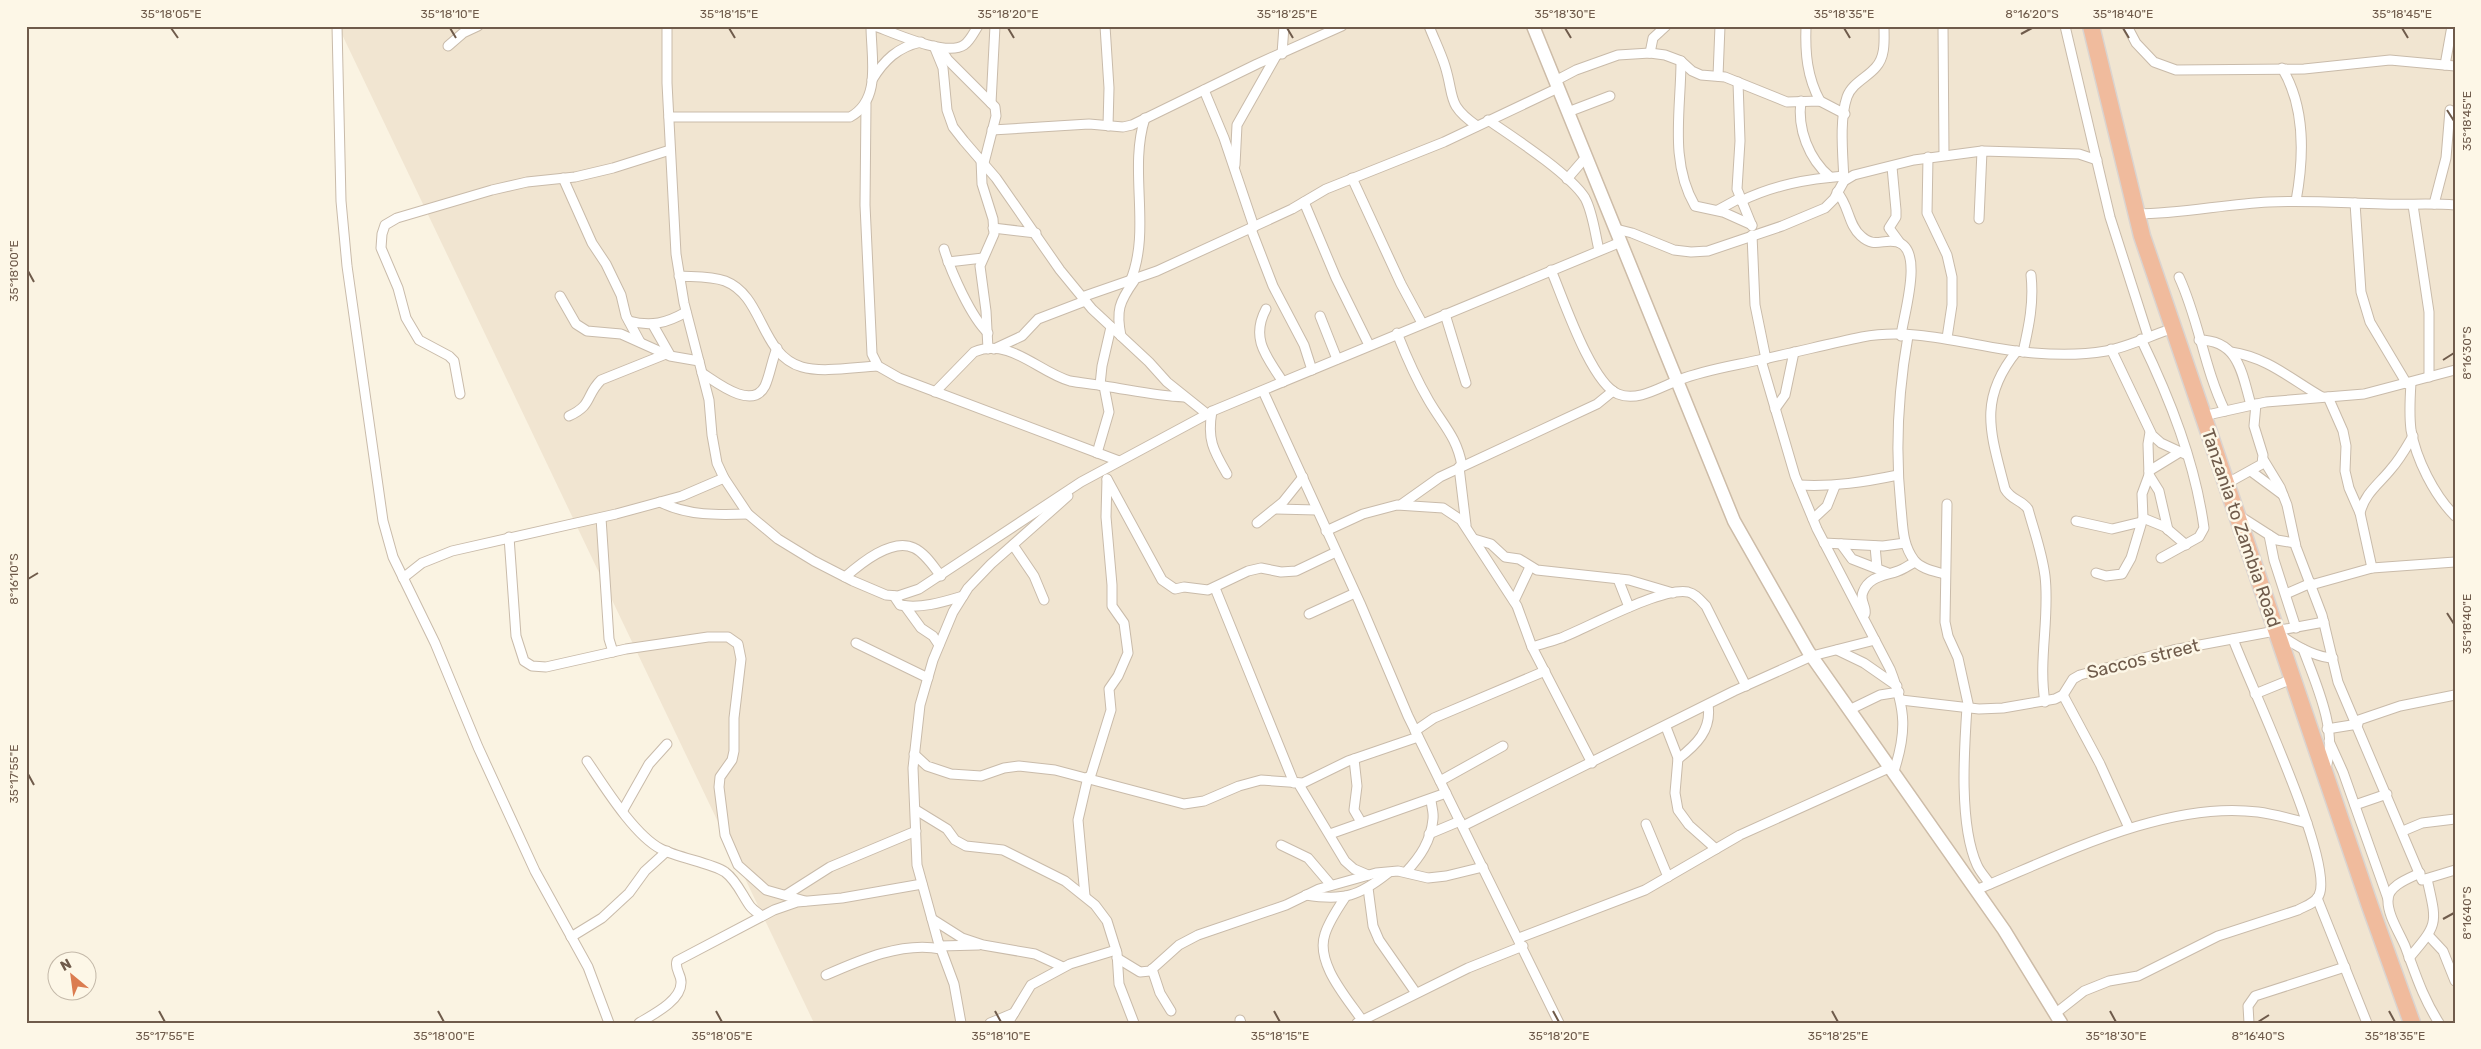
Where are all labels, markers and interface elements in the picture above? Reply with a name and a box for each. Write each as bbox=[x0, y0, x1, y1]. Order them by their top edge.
text: 35°18'05"E bbox=[141, 7, 201, 21]
text: 35°18'10"E bbox=[421, 7, 479, 21]
text: 35°18'15"E bbox=[700, 7, 758, 21]
text: 35°18'20"E bbox=[978, 7, 1038, 21]
text: 35°18'25"E bbox=[1257, 7, 1317, 21]
text: 35°18'30"E bbox=[1535, 7, 1595, 21]
text: 35°18'35"E bbox=[1814, 7, 1874, 21]
text: 8°16'20"S bbox=[2005, 7, 2059, 21]
text: 35°18'40"E bbox=[2093, 7, 2153, 21]
text: 35°18'45"E bbox=[2372, 7, 2432, 21]
text: 35°18'45"E bbox=[2460, 91, 2474, 151]
text: 35°18'00"E bbox=[7, 240, 21, 302]
text: 8°16'30"S bbox=[2460, 326, 2474, 380]
street label: Tanzania to Zambia Road bbox=[2197, 426, 2285, 630]
text: 8°16'10"S bbox=[7, 553, 21, 605]
text: 35°18'40"E bbox=[2460, 594, 2474, 654]
street label: Saccos street bbox=[2085, 634, 2201, 684]
text: 35°17'55"E bbox=[7, 745, 21, 803]
text: 8°16'40"S bbox=[2460, 886, 2474, 940]
north arrow bbox=[48, 952, 98, 1002]
text: N bbox=[57, 955, 74, 975]
text: 35°17'55"E bbox=[136, 1029, 194, 1043]
text: 35°18'00"E bbox=[413, 1029, 475, 1043]
text: 35°18'05"E bbox=[692, 1029, 752, 1043]
text: 35°18'10"E bbox=[972, 1029, 1030, 1043]
text: 35°18'15"E bbox=[1251, 1029, 1309, 1043]
text: 35°18'20"E bbox=[1529, 1029, 1589, 1043]
text: 35°18'25"E bbox=[1808, 1029, 1868, 1043]
text: 35°18'30"E bbox=[2086, 1029, 2146, 1043]
text: 8°16'40"S bbox=[2231, 1029, 2285, 1043]
text: 35°18'35"E bbox=[2365, 1029, 2425, 1043]

